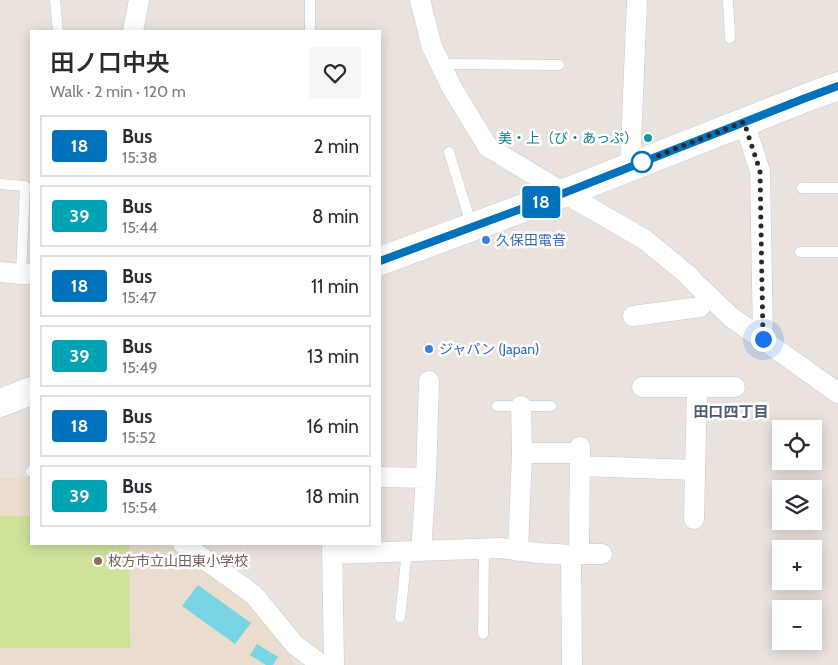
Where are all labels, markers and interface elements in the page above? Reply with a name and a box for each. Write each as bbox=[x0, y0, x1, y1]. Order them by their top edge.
button: heart bbox=[309, 47, 361, 99]
text: 田ノ口中央 bbox=[50, 48, 170, 77]
text: Walk · 2 min · 120 m bbox=[50, 82, 186, 101]
text: Bus bbox=[122, 125, 152, 148]
place label: 美・上（び・あっぷ） bbox=[498, 129, 638, 147]
marker: 美・上（び・あっぷ） bbox=[642, 132, 654, 144]
text: 18 bbox=[71, 135, 88, 157]
text: 2 min bbox=[313, 135, 359, 158]
text: 15:38 bbox=[122, 148, 158, 167]
unlabelled marker bbox=[631, 151, 653, 173]
line badge: 18 bbox=[518, 186, 564, 218]
text: 18 bbox=[532, 191, 550, 213]
text: Bus bbox=[122, 195, 152, 218]
text: 39 bbox=[70, 205, 89, 227]
text: 8 min bbox=[312, 205, 359, 228]
text: 15:44 bbox=[122, 218, 158, 237]
place label: 久保田電音 bbox=[496, 231, 566, 249]
marker: 久保田電音 bbox=[480, 234, 492, 246]
text: Bus bbox=[122, 265, 152, 288]
text: 18 bbox=[71, 275, 88, 297]
text: 11 min bbox=[311, 275, 359, 298]
text: 15:47 bbox=[122, 288, 157, 307]
your location bbox=[751, 327, 776, 352]
text: Bus bbox=[122, 335, 152, 358]
place label: ジャパン (Japan) bbox=[439, 340, 539, 358]
marker: ジャパン (Japan) bbox=[423, 343, 435, 355]
text: 39 bbox=[70, 345, 89, 367]
text: 13 min bbox=[307, 345, 359, 368]
text: 15:49 bbox=[122, 358, 158, 377]
district label: 田口四丁目 bbox=[693, 403, 769, 421]
text: Bus bbox=[122, 405, 152, 428]
text: 18 bbox=[71, 415, 88, 437]
text: 16 min bbox=[306, 415, 359, 438]
map controls bbox=[772, 420, 822, 650]
button: locate bbox=[772, 420, 822, 470]
text: 15:52 bbox=[122, 428, 156, 447]
text: Bus bbox=[122, 475, 152, 498]
button: layers bbox=[772, 480, 822, 530]
text: 39 bbox=[70, 485, 89, 507]
text: 18 min bbox=[306, 485, 359, 508]
text: 15:54 bbox=[122, 498, 157, 517]
button: + bbox=[772, 540, 822, 590]
place label: 枚方市立山田東小学校 bbox=[108, 552, 248, 570]
marker: 枚方市立山田東小学校 bbox=[92, 555, 104, 567]
button: − bbox=[772, 600, 822, 650]

